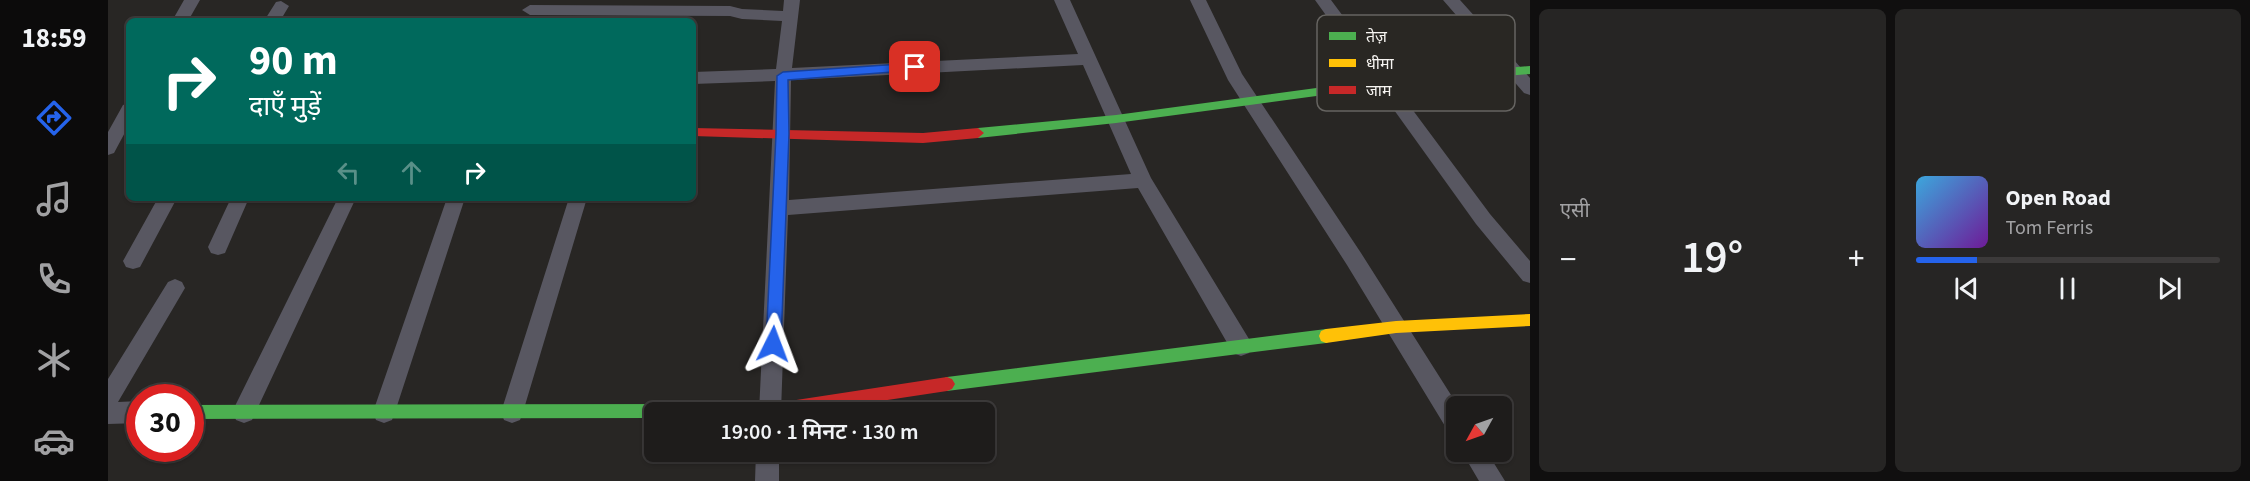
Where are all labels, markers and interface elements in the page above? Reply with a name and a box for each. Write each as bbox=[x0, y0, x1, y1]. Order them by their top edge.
legend bbox=[1317, 15, 1515, 111]
text: 18:59 bbox=[21, 19, 87, 58]
text: तेज़ bbox=[1366, 26, 1388, 48]
text: 90 m bbox=[249, 31, 338, 91]
pin bbox=[889, 41, 940, 92]
icon: right bbox=[150, 42, 228, 120]
icon: arrive bbox=[898, 50, 931, 83]
text: धीमा bbox=[1366, 53, 1395, 75]
text: जाम bbox=[1366, 80, 1392, 102]
text: दाएँ मुड़ें bbox=[249, 87, 321, 126]
icon: directions bbox=[33, 97, 75, 139]
icon: left bbox=[332, 156, 365, 189]
icon: ahead bbox=[395, 156, 428, 189]
icon: right bbox=[458, 156, 491, 189]
icon: music bbox=[33, 178, 75, 220]
text: Open Road bbox=[2006, 182, 2111, 214]
text: एसी bbox=[1560, 197, 1590, 225]
text: Tom Ferris bbox=[2006, 214, 2093, 242]
text: 19° bbox=[1681, 226, 1743, 290]
text: − bbox=[1560, 236, 1576, 283]
text: + bbox=[1848, 236, 1865, 283]
icon: phone bbox=[33, 258, 75, 300]
icon: previous bbox=[1950, 272, 1983, 305]
icon: pause bbox=[2051, 272, 2084, 305]
icon: next bbox=[2153, 272, 2186, 305]
position arrow bbox=[741, 312, 805, 376]
icon: climate bbox=[33, 339, 75, 381]
speed limit sign: 30 bbox=[126, 384, 204, 462]
north arrow bbox=[1446, 396, 1512, 462]
map controls bbox=[1446, 396, 1512, 462]
text: 19:00 · 1 मिनट · 130 m bbox=[720, 416, 919, 448]
icon: car bbox=[33, 420, 75, 462]

